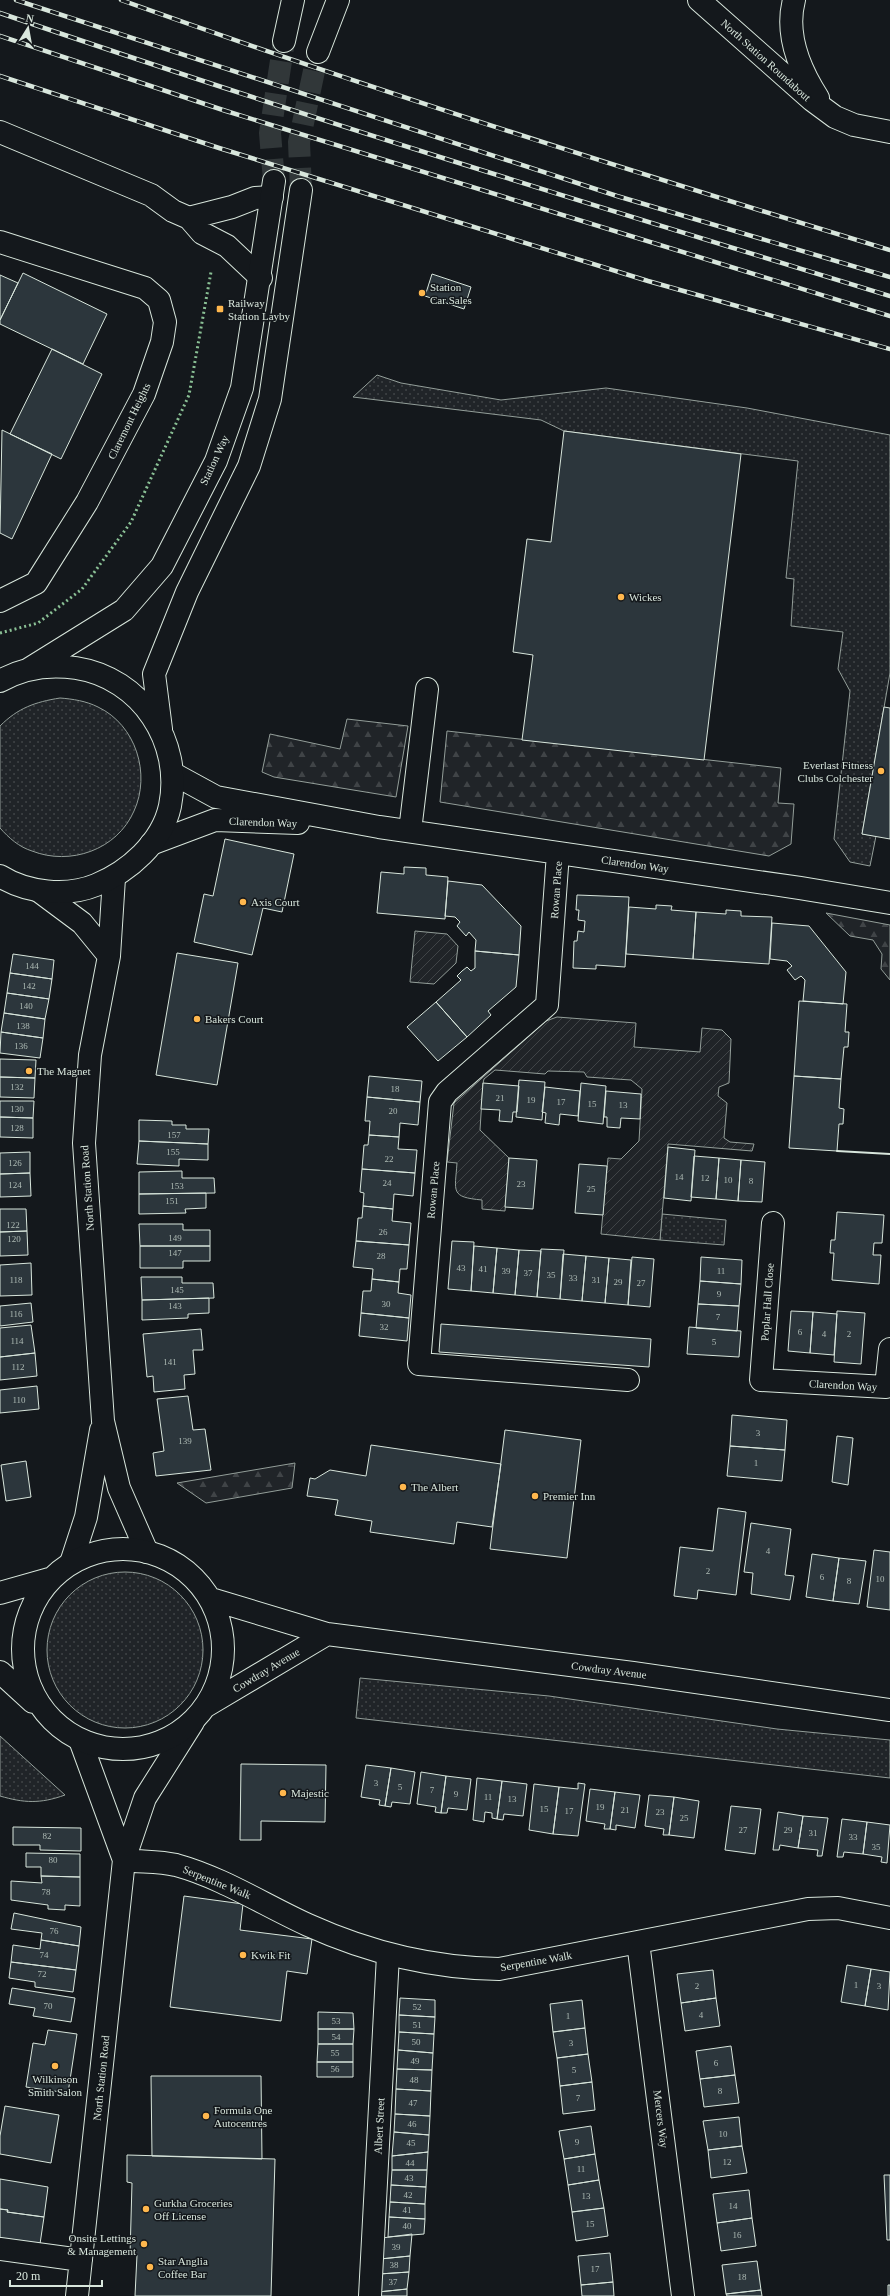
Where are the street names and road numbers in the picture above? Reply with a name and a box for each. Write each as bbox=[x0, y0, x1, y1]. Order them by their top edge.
street label: North Station Roundabout bbox=[719, 17, 813, 103]
street label: Claremont Heights bbox=[105, 381, 153, 461]
street label: Station Way bbox=[197, 433, 231, 487]
street label: Clarendon Way bbox=[229, 815, 298, 829]
street label: Clarendon Way bbox=[600, 853, 670, 875]
street label: Rowan Place bbox=[548, 861, 564, 919]
street label: North Station Road bbox=[78, 1144, 96, 1231]
street label: Rowan Place bbox=[425, 1161, 442, 1219]
street label: Poplar Hall Close bbox=[758, 1262, 776, 1341]
street label: Clarendon Way bbox=[809, 1377, 878, 1393]
street label: Cowdray Avenue bbox=[230, 1645, 302, 1695]
street label: Cowdray Avenue bbox=[571, 1659, 647, 1681]
street label: Serpentine Walk bbox=[181, 1863, 253, 1901]
street label: Serpentine Walk bbox=[499, 1949, 573, 1973]
street label: North Station Road bbox=[91, 2034, 111, 2121]
street label: Mercers Way bbox=[651, 2089, 671, 2149]
street label: Albert Street bbox=[372, 2097, 386, 2155]

